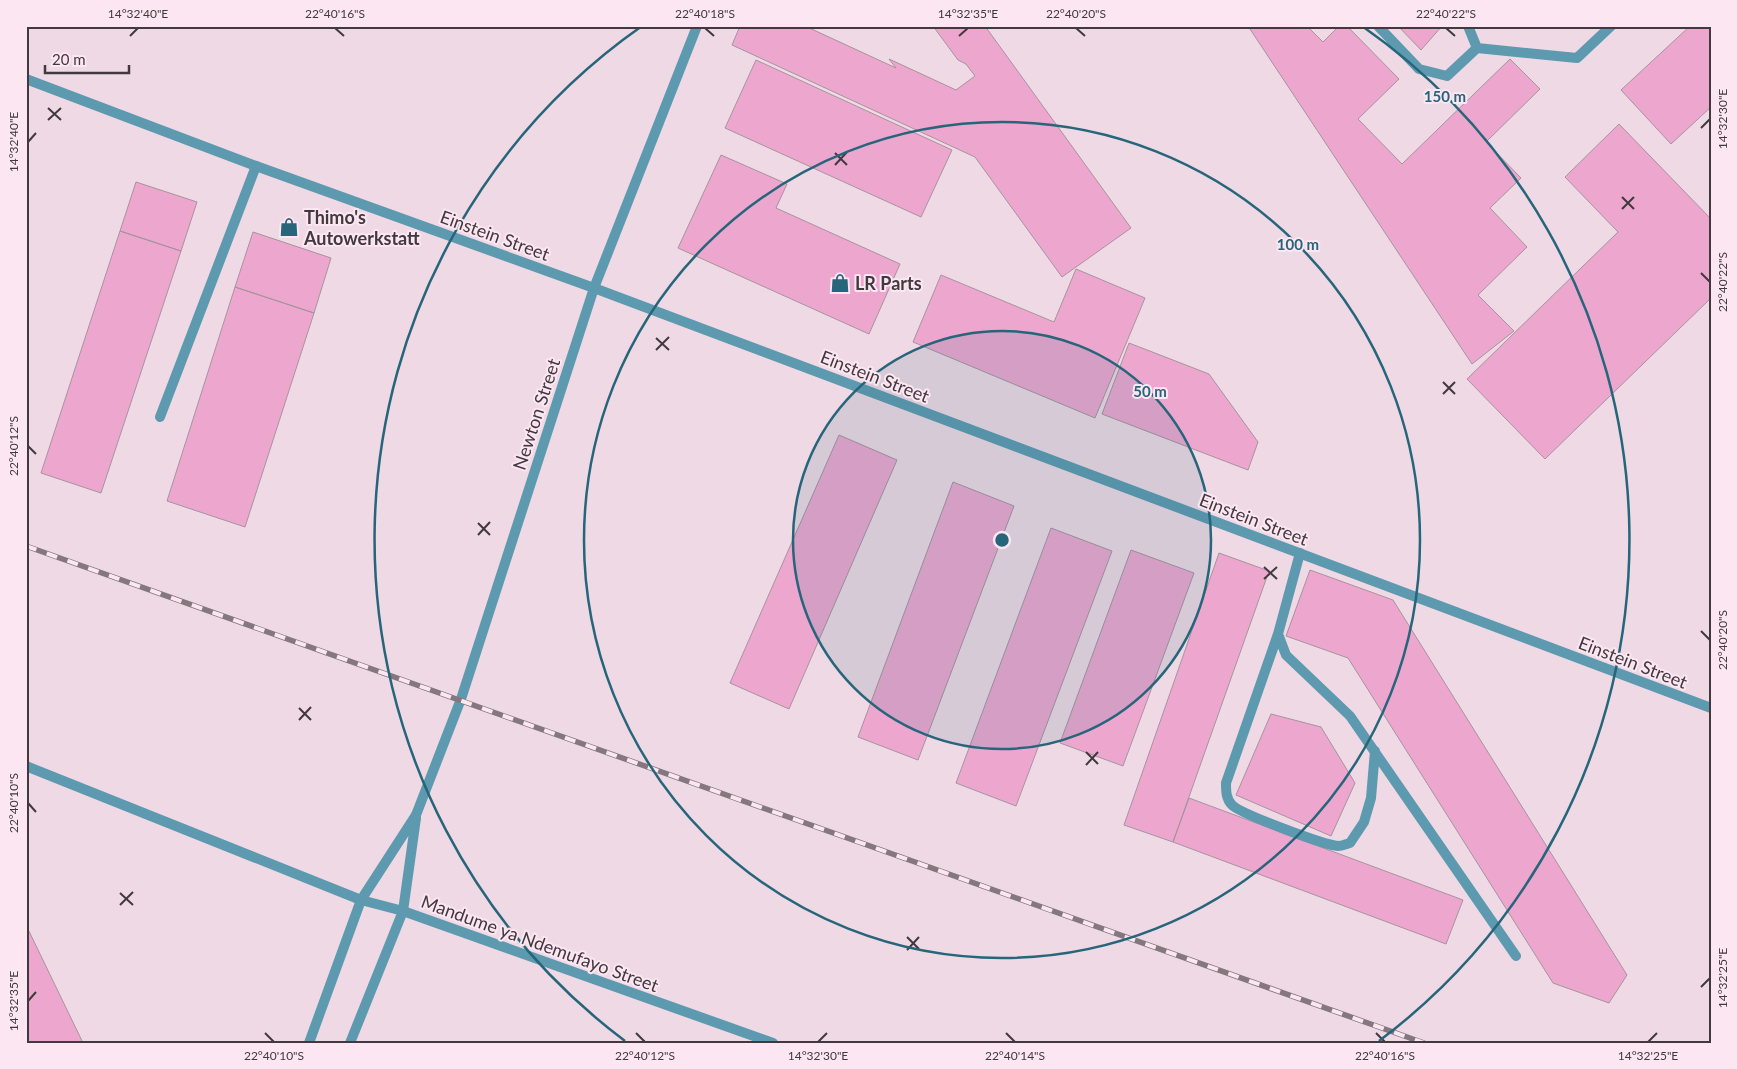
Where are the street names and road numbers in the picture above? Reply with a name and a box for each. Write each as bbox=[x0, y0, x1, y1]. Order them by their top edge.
street label: Einstein Street bbox=[437, 205, 553, 265]
street label: Einstein Street bbox=[817, 345, 933, 407]
street label: Newton Street bbox=[508, 355, 565, 472]
street label: Einstein Street bbox=[1196, 488, 1312, 550]
street label: Einstein Street bbox=[1575, 631, 1691, 693]
street label: Mandume ya Ndemufayo Street bbox=[418, 890, 662, 996]

